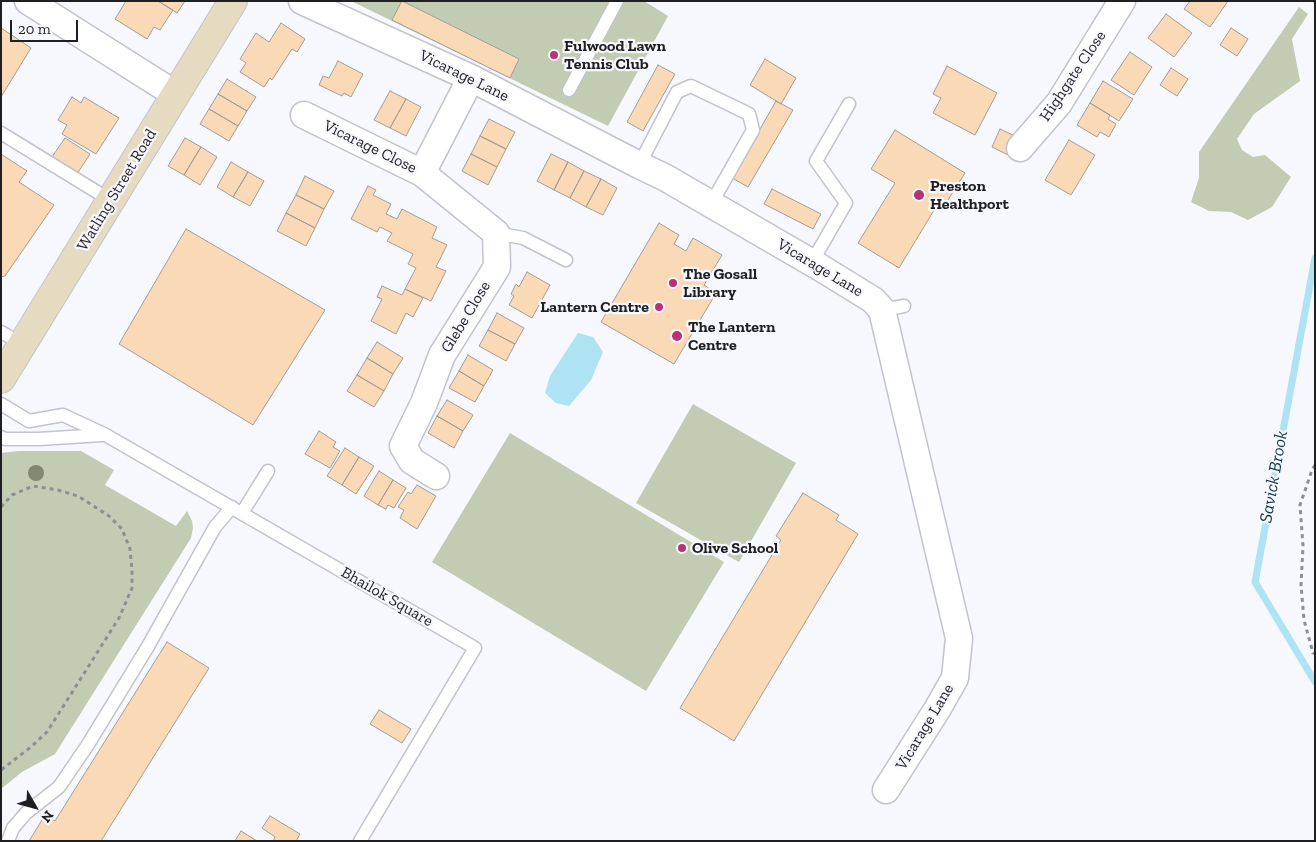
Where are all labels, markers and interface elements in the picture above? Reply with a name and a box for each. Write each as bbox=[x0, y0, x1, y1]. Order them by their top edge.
scale bar bbox=[12, 10, 80, 42]
text: 20 m bbox=[18, 20, 51, 38]
street label: Highgate Close bbox=[1036, 27, 1110, 125]
place label: Fulwood Lawn Tennis Club bbox=[564, 36, 666, 74]
street label: Vicarage Lane bbox=[416, 46, 512, 106]
marker: Fulwood Lawn Tennis Club bbox=[548, 49, 560, 61]
street label: Vicarage Close bbox=[320, 116, 420, 178]
street label: Watling Street Road bbox=[73, 126, 161, 254]
place label: Preston Healthport bbox=[930, 176, 1009, 214]
marker: Preston Healthport bbox=[912, 188, 926, 202]
street label: Vicarage Lane bbox=[773, 235, 867, 301]
place label: The Gosall Library bbox=[683, 264, 757, 302]
marker: The Gosall Library bbox=[667, 277, 679, 289]
street label: Glebe Close bbox=[437, 278, 495, 356]
place label: Lantern Centre bbox=[540, 297, 649, 317]
marker: Lantern Centre bbox=[653, 301, 665, 313]
place label: The Lantern Centre bbox=[688, 317, 776, 355]
marker: The Lantern Centre bbox=[670, 329, 684, 343]
water label: Savick Brook bbox=[1255, 429, 1293, 525]
place label: Olive School bbox=[692, 538, 778, 558]
marker: Olive School bbox=[676, 542, 688, 554]
street label: Bhailok Square bbox=[338, 563, 436, 631]
street label: Vicarage Lane bbox=[892, 680, 958, 774]
north arrow bbox=[10, 782, 60, 832]
text: N bbox=[37, 807, 57, 826]

